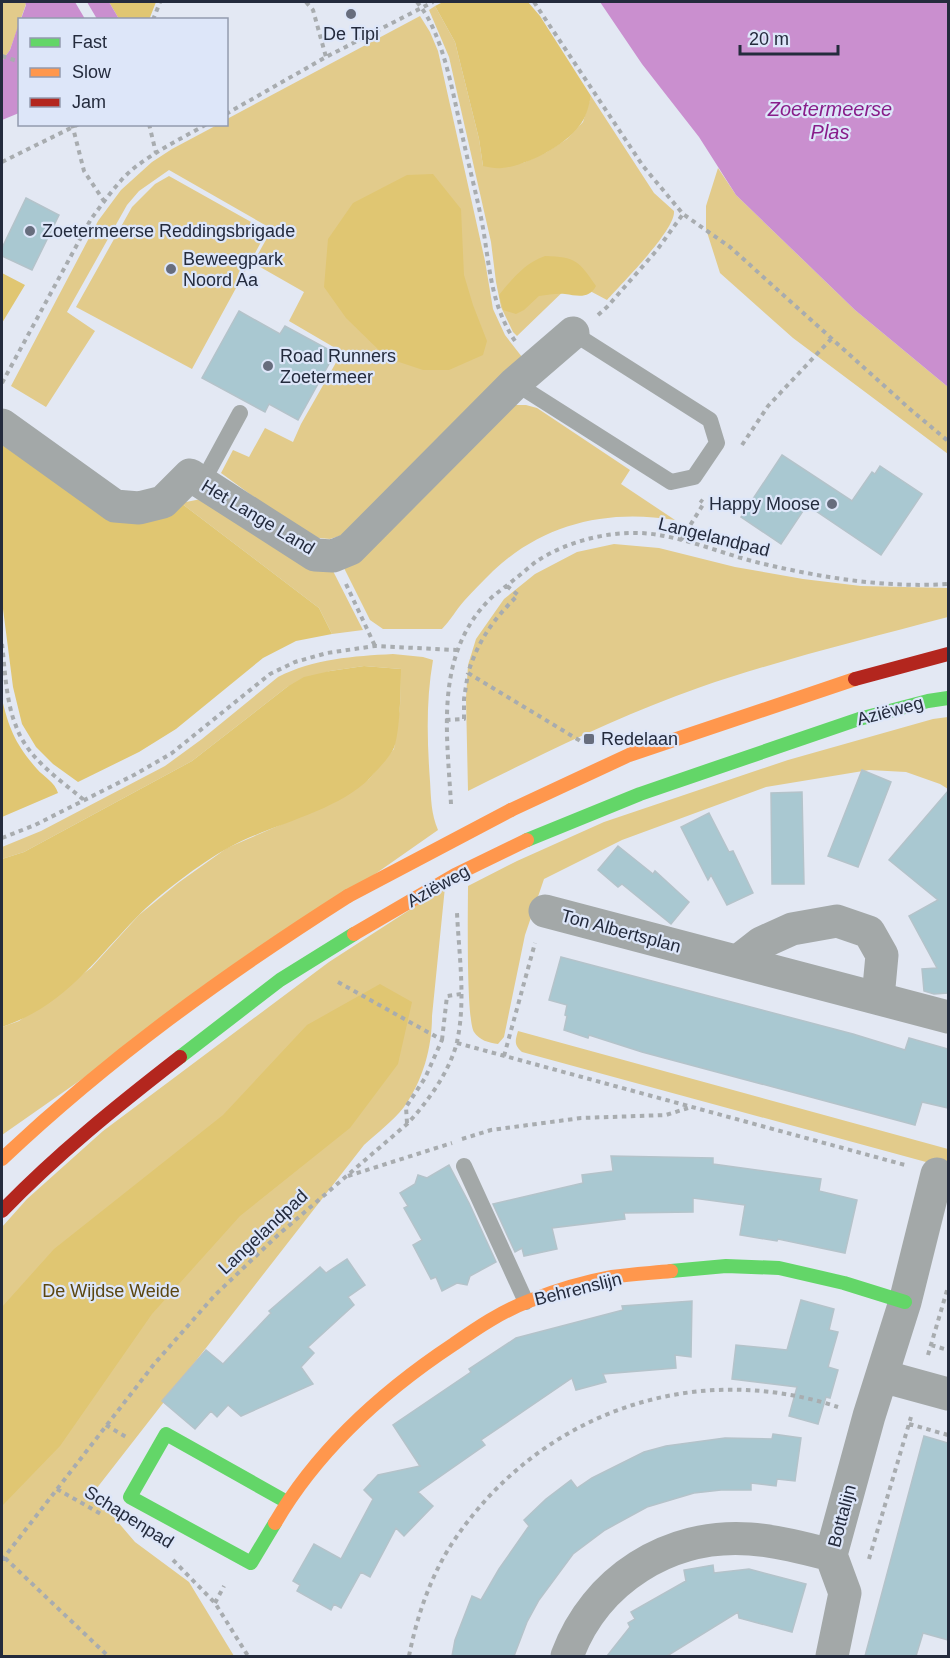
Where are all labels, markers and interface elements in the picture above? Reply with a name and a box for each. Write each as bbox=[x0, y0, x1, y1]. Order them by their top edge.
marker: De Tipi bbox=[344, 7, 358, 21]
legend bbox=[18, 18, 228, 126]
scale bar bbox=[740, 18, 838, 56]
place label: De Tipi bbox=[323, 24, 379, 44]
text: 20 m bbox=[749, 29, 789, 49]
text: Fast bbox=[72, 32, 107, 52]
text: Slow bbox=[72, 62, 112, 82]
text: Jam bbox=[72, 92, 106, 112]
water label: Zoetermeerse Plas bbox=[767, 98, 892, 143]
place label: Zoetermeerse Reddingsbrigade bbox=[42, 221, 295, 241]
marker: Zoetermeerse Reddingsbrigade bbox=[23, 224, 37, 238]
place label: Beweegpark Noord Aa bbox=[183, 249, 284, 290]
marker: Beweegpark Noord Aa bbox=[164, 262, 178, 276]
place label: Road Runners Zoetermeer bbox=[280, 346, 396, 387]
marker: Road Runners Zoetermeer bbox=[261, 359, 275, 373]
street label: Het Lange Land bbox=[198, 475, 318, 559]
place label: Happy Moose bbox=[709, 494, 820, 514]
marker: Happy Moose bbox=[825, 497, 839, 511]
street label: Langelandpad bbox=[656, 513, 772, 561]
street label: Aziëweg bbox=[855, 693, 925, 729]
place label: Redelaan bbox=[601, 729, 678, 749]
marker: Redelaan bbox=[582, 732, 596, 746]
street label: Aziëweg bbox=[403, 861, 473, 911]
street label: Ton Albertsplan bbox=[559, 905, 683, 957]
street label: Langelandpad bbox=[214, 1186, 312, 1278]
street label: Behrenslijn bbox=[532, 1269, 624, 1309]
park label: De Wijdse Weide bbox=[42, 1281, 180, 1301]
street label: Schapenpad bbox=[81, 1482, 177, 1552]
street label: Bottalijn bbox=[824, 1482, 860, 1550]

